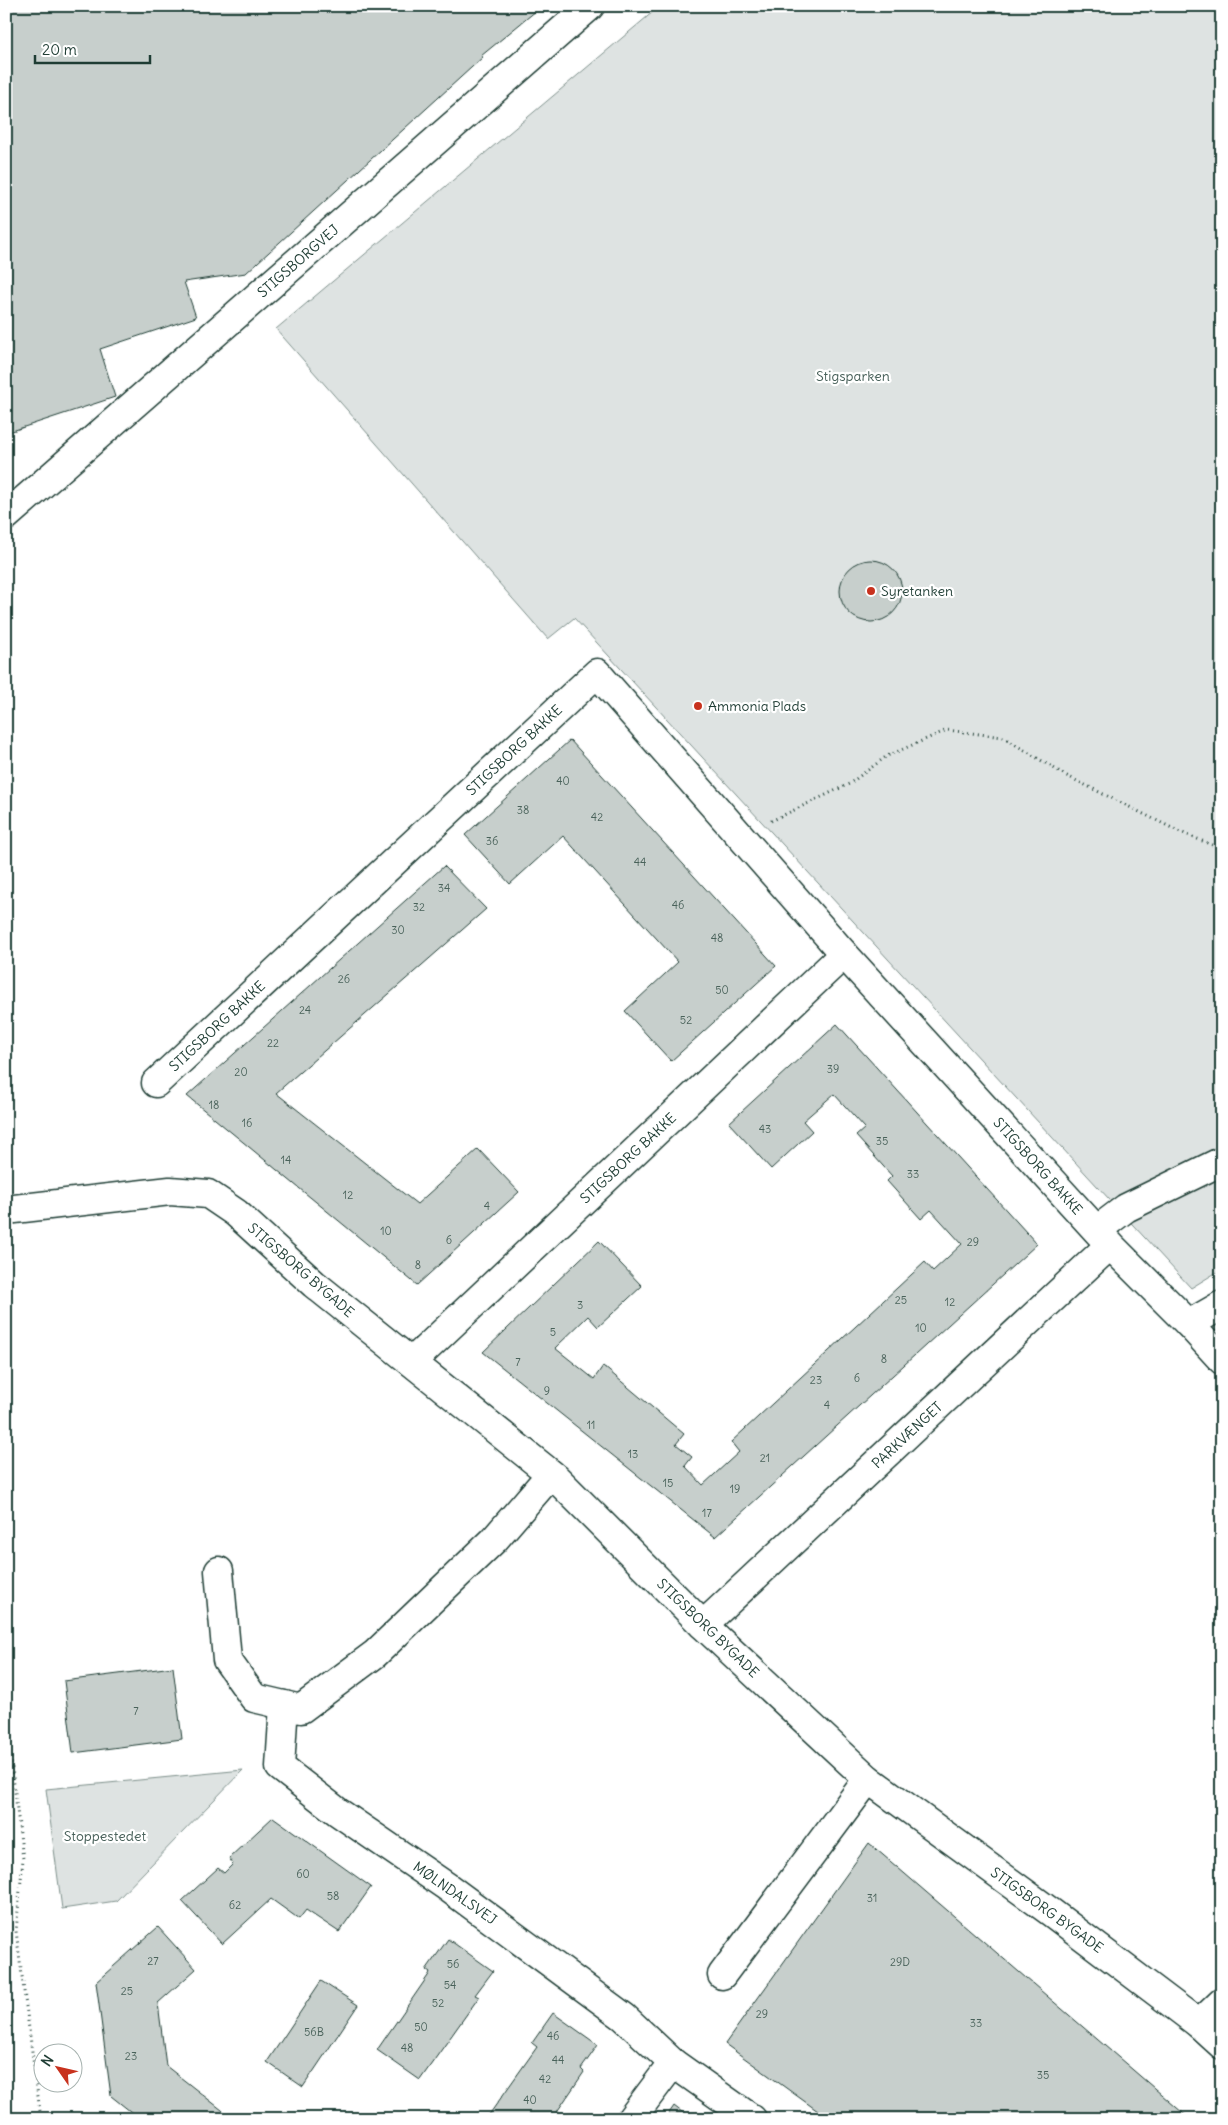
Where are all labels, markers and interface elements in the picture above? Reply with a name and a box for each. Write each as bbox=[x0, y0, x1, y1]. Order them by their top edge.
scale bar bbox=[35, 32, 150, 64]
text: 20 m bbox=[42, 40, 77, 59]
street label: STIGSBORGVEJ bbox=[254, 221, 342, 301]
park label: Stigsparken bbox=[816, 367, 890, 385]
place label: Syretanken bbox=[881, 582, 953, 600]
marker: Syretanken bbox=[865, 585, 877, 597]
place label: Ammonia Plads bbox=[708, 697, 806, 715]
marker: Ammonia Plads bbox=[692, 700, 704, 712]
street label: STIGSBORG BAKKE bbox=[462, 701, 566, 799]
house number: 40 bbox=[556, 774, 570, 788]
house number: 38 bbox=[517, 803, 529, 817]
house number: 42 bbox=[591, 810, 603, 824]
house number: 36 bbox=[486, 834, 498, 848]
house number: 44 bbox=[634, 855, 646, 869]
house number: 34 bbox=[438, 881, 450, 895]
house number: 46 bbox=[672, 898, 684, 912]
house number: 32 bbox=[413, 900, 425, 914]
house number: 30 bbox=[391, 923, 405, 937]
house number: 48 bbox=[711, 931, 723, 945]
house number: 26 bbox=[338, 972, 350, 986]
street label: STIGSBORG BAKKE bbox=[165, 977, 269, 1075]
house number: 50 bbox=[715, 983, 729, 997]
house number: 24 bbox=[299, 1003, 311, 1017]
house number: 52 bbox=[680, 1013, 692, 1027]
house number: 22 bbox=[267, 1036, 279, 1050]
house number: 39 bbox=[827, 1062, 839, 1076]
house number: 20 bbox=[234, 1065, 248, 1079]
house number: 18 bbox=[209, 1098, 219, 1112]
street label: STIGSBORG BAKKE bbox=[576, 1109, 680, 1207]
street label: STIGSBORG BAKKE bbox=[990, 1114, 1086, 1218]
house number: 16 bbox=[242, 1116, 252, 1130]
house number: 43 bbox=[759, 1122, 771, 1136]
house number: 35 bbox=[876, 1134, 888, 1148]
house number: 14 bbox=[281, 1153, 291, 1167]
house number: 33 bbox=[907, 1167, 919, 1181]
house number: 12 bbox=[343, 1188, 353, 1202]
house number: 4 bbox=[484, 1199, 490, 1213]
street label: STIGSBORG BYGADE bbox=[244, 1219, 358, 1321]
house number: 10 bbox=[380, 1224, 392, 1238]
house number: 6 bbox=[446, 1233, 452, 1247]
house number: 29 bbox=[967, 1235, 979, 1249]
house number: 8 bbox=[415, 1258, 421, 1272]
house number: 25 bbox=[895, 1293, 907, 1307]
house number: 12 bbox=[945, 1295, 955, 1309]
house number: 3 bbox=[577, 1298, 583, 1312]
house number: 10 bbox=[915, 1321, 927, 1335]
house number: 5 bbox=[550, 1325, 556, 1339]
house number: 8 bbox=[881, 1352, 887, 1366]
house number: 7 bbox=[515, 1355, 521, 1369]
house number: 6 bbox=[854, 1371, 860, 1385]
house number: 23 bbox=[810, 1373, 822, 1387]
house number: 9 bbox=[544, 1384, 550, 1398]
house number: 4 bbox=[824, 1398, 830, 1412]
street label: PARKVÆNGET bbox=[868, 1398, 946, 1472]
house number: 11 bbox=[587, 1418, 595, 1432]
house number: 13 bbox=[628, 1447, 638, 1461]
house number: 21 bbox=[760, 1451, 770, 1465]
house number: 15 bbox=[663, 1476, 673, 1490]
house number: 19 bbox=[730, 1482, 740, 1496]
house number: 17 bbox=[702, 1506, 712, 1520]
street label: STIGSBORG BYGADE bbox=[653, 1575, 763, 1681]
house number: 7 bbox=[133, 1704, 139, 1718]
park label: Stoppestedet bbox=[64, 1827, 147, 1845]
street label: MØLNDALSVEJ bbox=[410, 1858, 500, 1928]
street label: STIGSBORG BYGADE bbox=[987, 1863, 1107, 1957]
house number: 60 bbox=[296, 1867, 310, 1881]
house number: 58 bbox=[327, 1889, 339, 1903]
house number: 31 bbox=[867, 1891, 877, 1905]
house number: 62 bbox=[229, 1898, 241, 1912]
house number: 27 bbox=[147, 1954, 159, 1968]
house number: 29D bbox=[890, 1955, 910, 1969]
house number: 56 bbox=[447, 1957, 459, 1971]
house number: 54 bbox=[444, 1978, 456, 1992]
house number: 25 bbox=[121, 1984, 133, 1998]
house number: 52 bbox=[432, 1996, 444, 2010]
house number: 29 bbox=[756, 2007, 768, 2021]
house number: 33 bbox=[970, 2016, 982, 2030]
house number: 50 bbox=[414, 2020, 428, 2034]
house number: 56B bbox=[304, 2025, 324, 2039]
house number: 46 bbox=[547, 2029, 559, 2043]
house number: 48 bbox=[401, 2041, 413, 2055]
north arrow bbox=[32, 2042, 82, 2092]
house number: 23 bbox=[125, 2049, 137, 2063]
text: N bbox=[37, 2052, 57, 2070]
house number: 44 bbox=[552, 2053, 564, 2067]
house number: 35 bbox=[1037, 2068, 1049, 2082]
house number: 42 bbox=[539, 2072, 551, 2086]
house number: 40 bbox=[523, 2093, 537, 2107]

